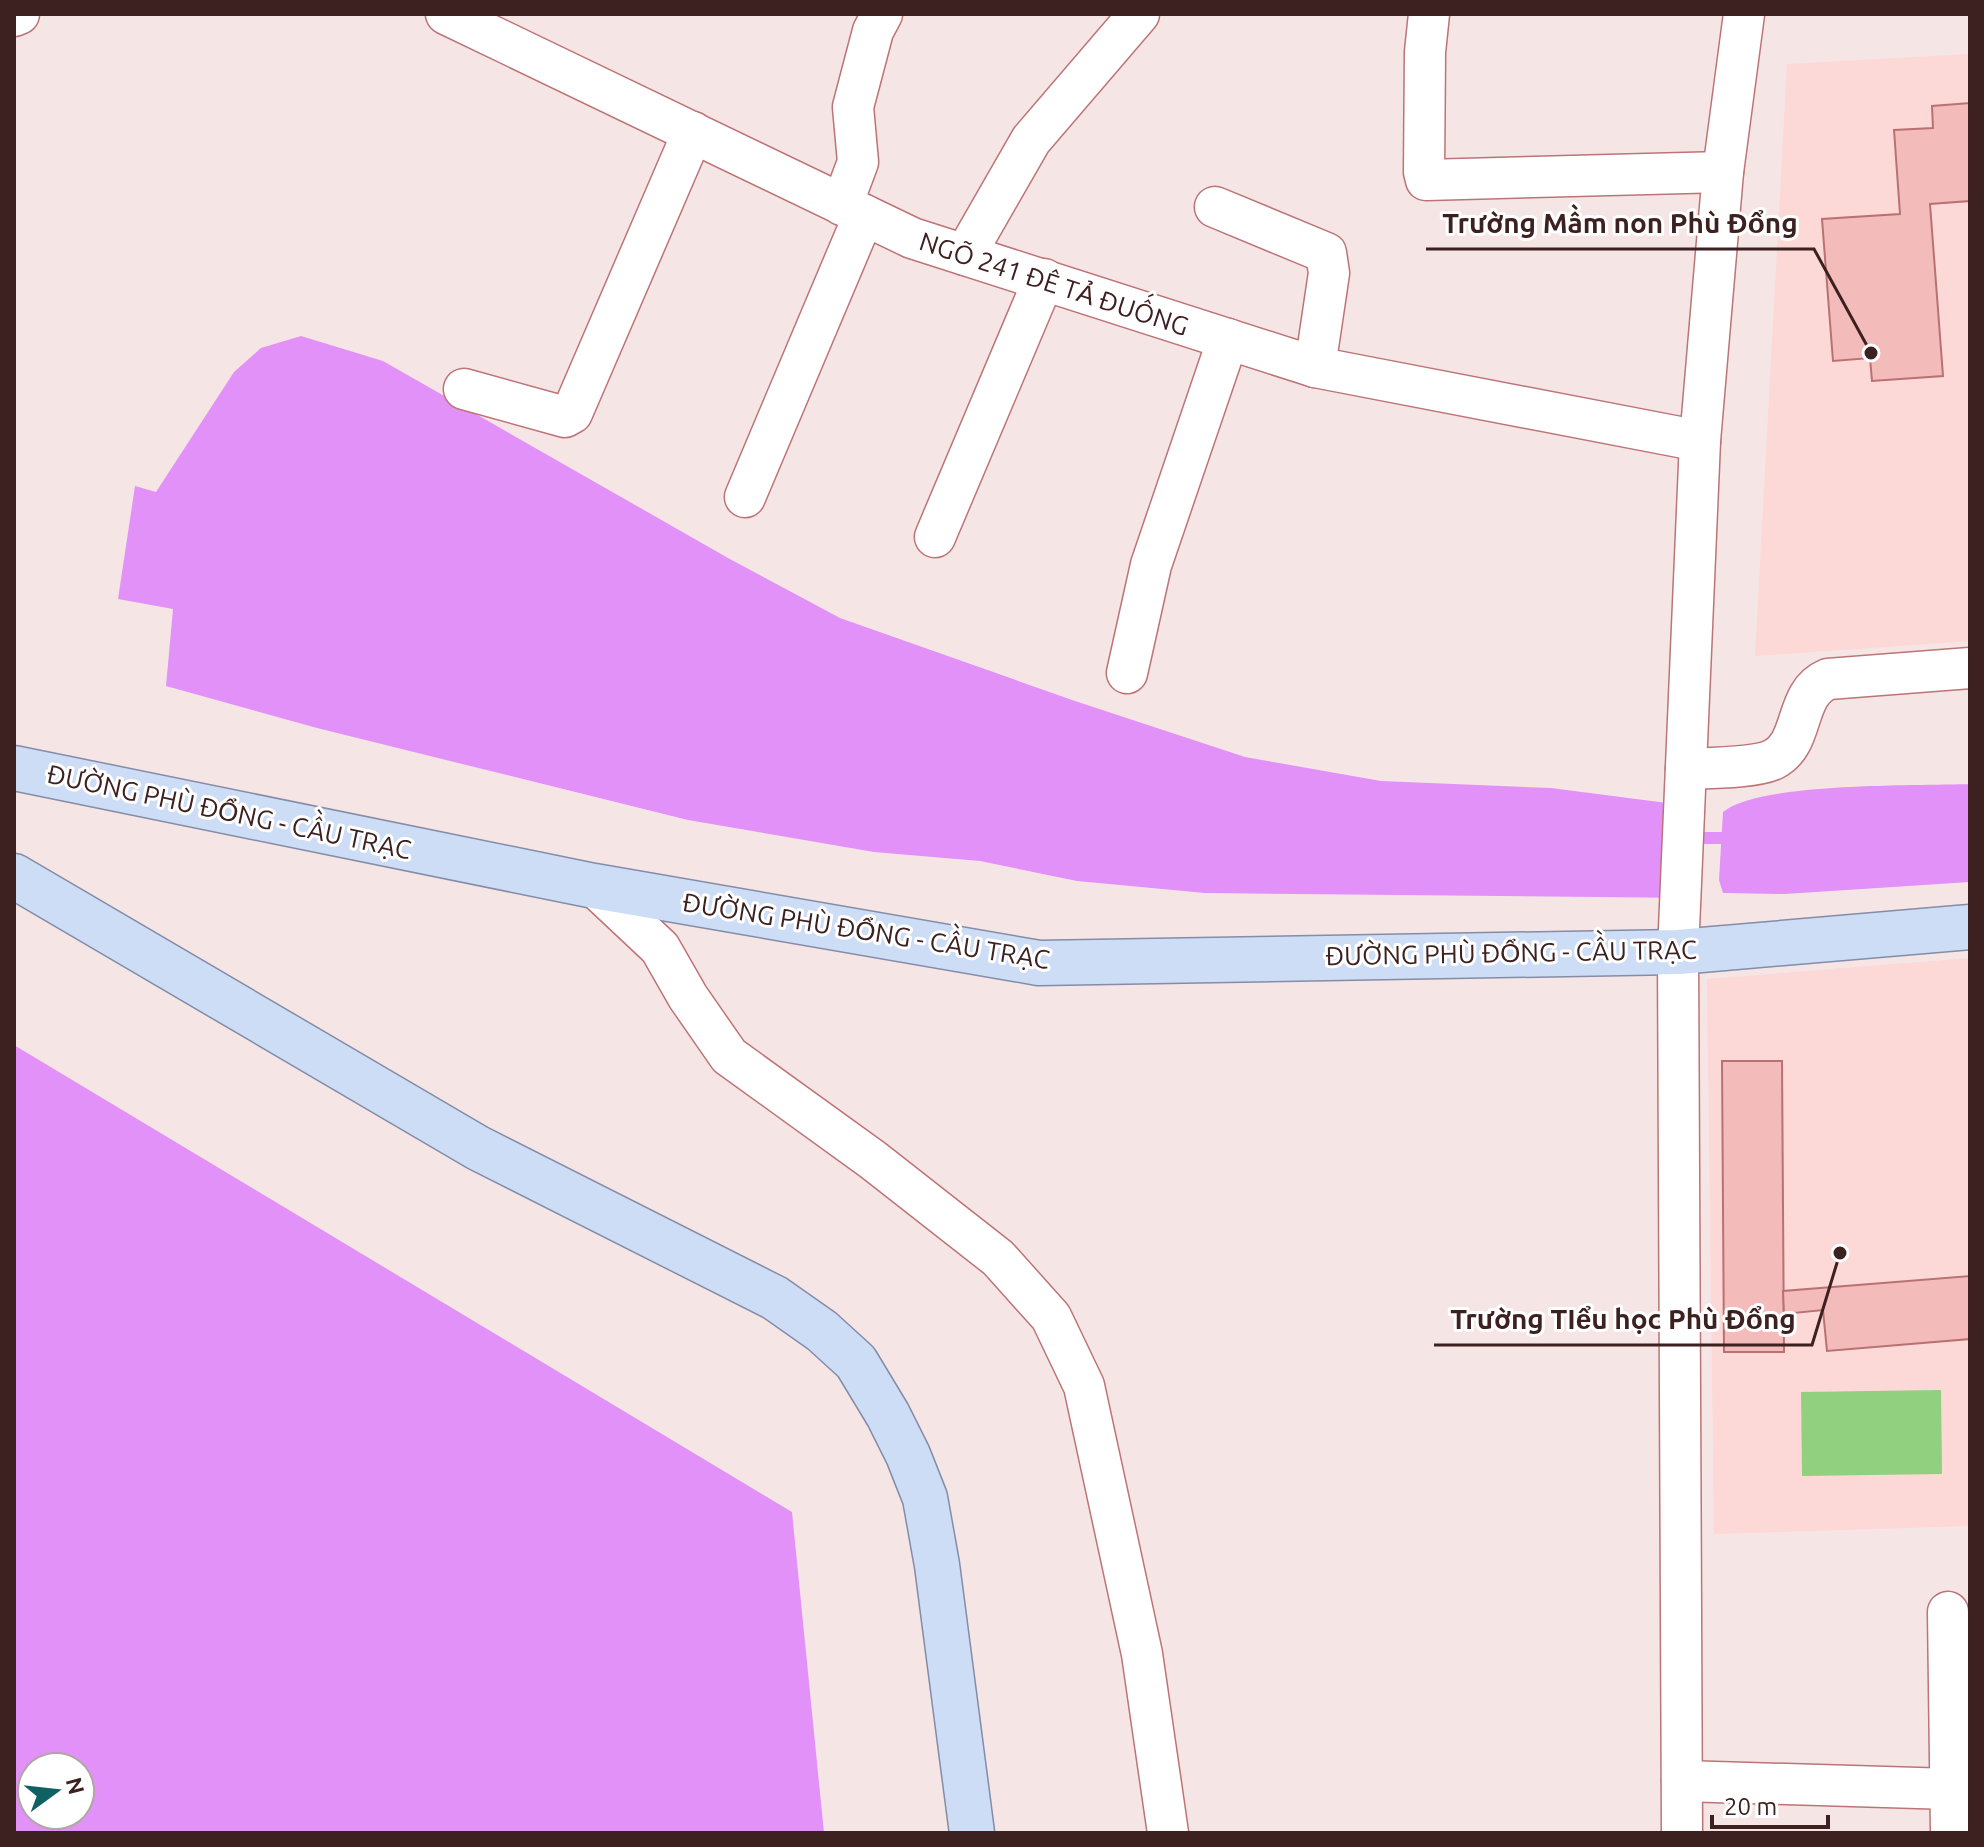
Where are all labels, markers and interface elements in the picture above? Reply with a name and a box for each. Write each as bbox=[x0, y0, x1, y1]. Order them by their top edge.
callout: Trường Mầm non Phù Đổng bbox=[1426, 197, 1814, 249]
text: Trường Mầm non Phù Đổng bbox=[1442, 203, 1798, 238]
street label: NGÕ 241 ĐÊ TẢ ĐUỐNG bbox=[916, 219, 1195, 341]
street label: ĐƯỜNG PHÙ ĐỔNG - CẦU TRẠC bbox=[44, 751, 415, 864]
street label: ĐƯỜNG PHÙ ĐỔNG - CẦU TRẠC bbox=[680, 880, 1053, 974]
street label: ĐƯỜNG PHÙ ĐỔNG - CẦU TRẠC bbox=[1325, 927, 1697, 970]
callout: Trường TIểu học Phù Đổng bbox=[1434, 1293, 1812, 1345]
text: Trường TIểu học Phù Đổng bbox=[1450, 1303, 1796, 1334]
north arrow bbox=[16, 1751, 96, 1831]
text: N bbox=[62, 1775, 90, 1797]
scale bar bbox=[1712, 1779, 1828, 1829]
text: 20 m bbox=[1724, 1793, 1777, 1820]

